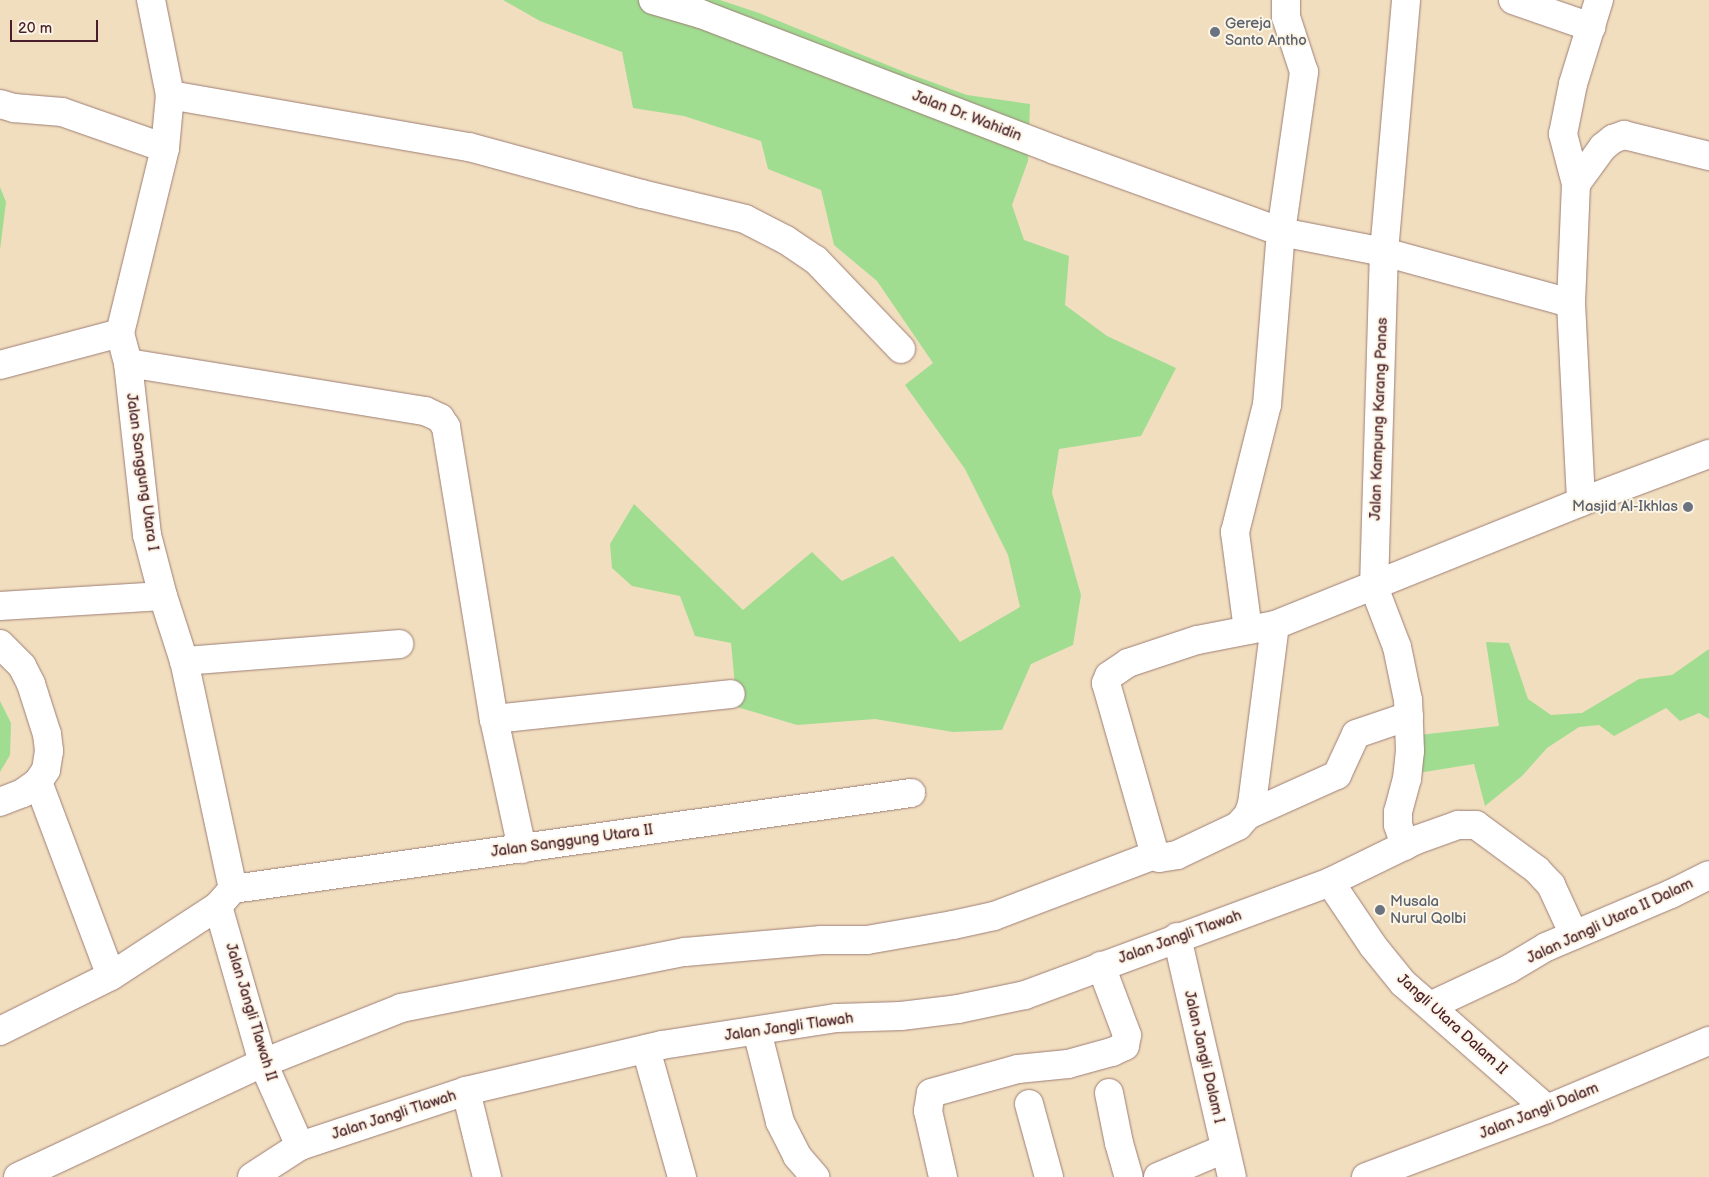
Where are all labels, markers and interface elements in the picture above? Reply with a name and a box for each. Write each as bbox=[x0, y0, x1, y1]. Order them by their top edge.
scale bar bbox=[12, 10, 100, 42]
place label: Gereja Santo Antho bbox=[1225, 14, 1307, 49]
text: 20 m bbox=[18, 19, 52, 38]
marker: Gereja Santo Antho bbox=[1209, 26, 1221, 38]
street label: Jalan Dr. Wahidin bbox=[909, 87, 1025, 145]
street label: Jalan Kampung Karang Panas bbox=[1366, 317, 1392, 521]
street label: Jalan Sanggung Utara I bbox=[122, 392, 162, 552]
place label: Masjid Al-Ikhlas bbox=[1572, 498, 1678, 516]
marker: Masjid Al-Ikhlas bbox=[1682, 501, 1694, 513]
street label: Jalan Sanggung Utara II bbox=[490, 821, 654, 861]
street label: Jalan Jangli Utara II Dalam bbox=[1524, 874, 1696, 968]
place label: Musala Nurul Qolbi bbox=[1390, 892, 1466, 927]
marker: Musala Nurul Qolbi bbox=[1374, 904, 1386, 916]
street label: Jalan Jangli Tlawah bbox=[1115, 906, 1245, 968]
street label: Jalan Jangli Tlawah II bbox=[221, 940, 281, 1084]
street label: Jangli Utara Dalam II bbox=[1393, 970, 1511, 1078]
street label: Jalan Jangli Dalam I bbox=[1180, 989, 1228, 1125]
street label: Jalan Jangli Tlawah bbox=[723, 1009, 855, 1045]
street label: Jalan Jangli Dalam bbox=[1476, 1079, 1602, 1143]
street label: Jalan Jangli Tlawah bbox=[329, 1086, 459, 1144]

